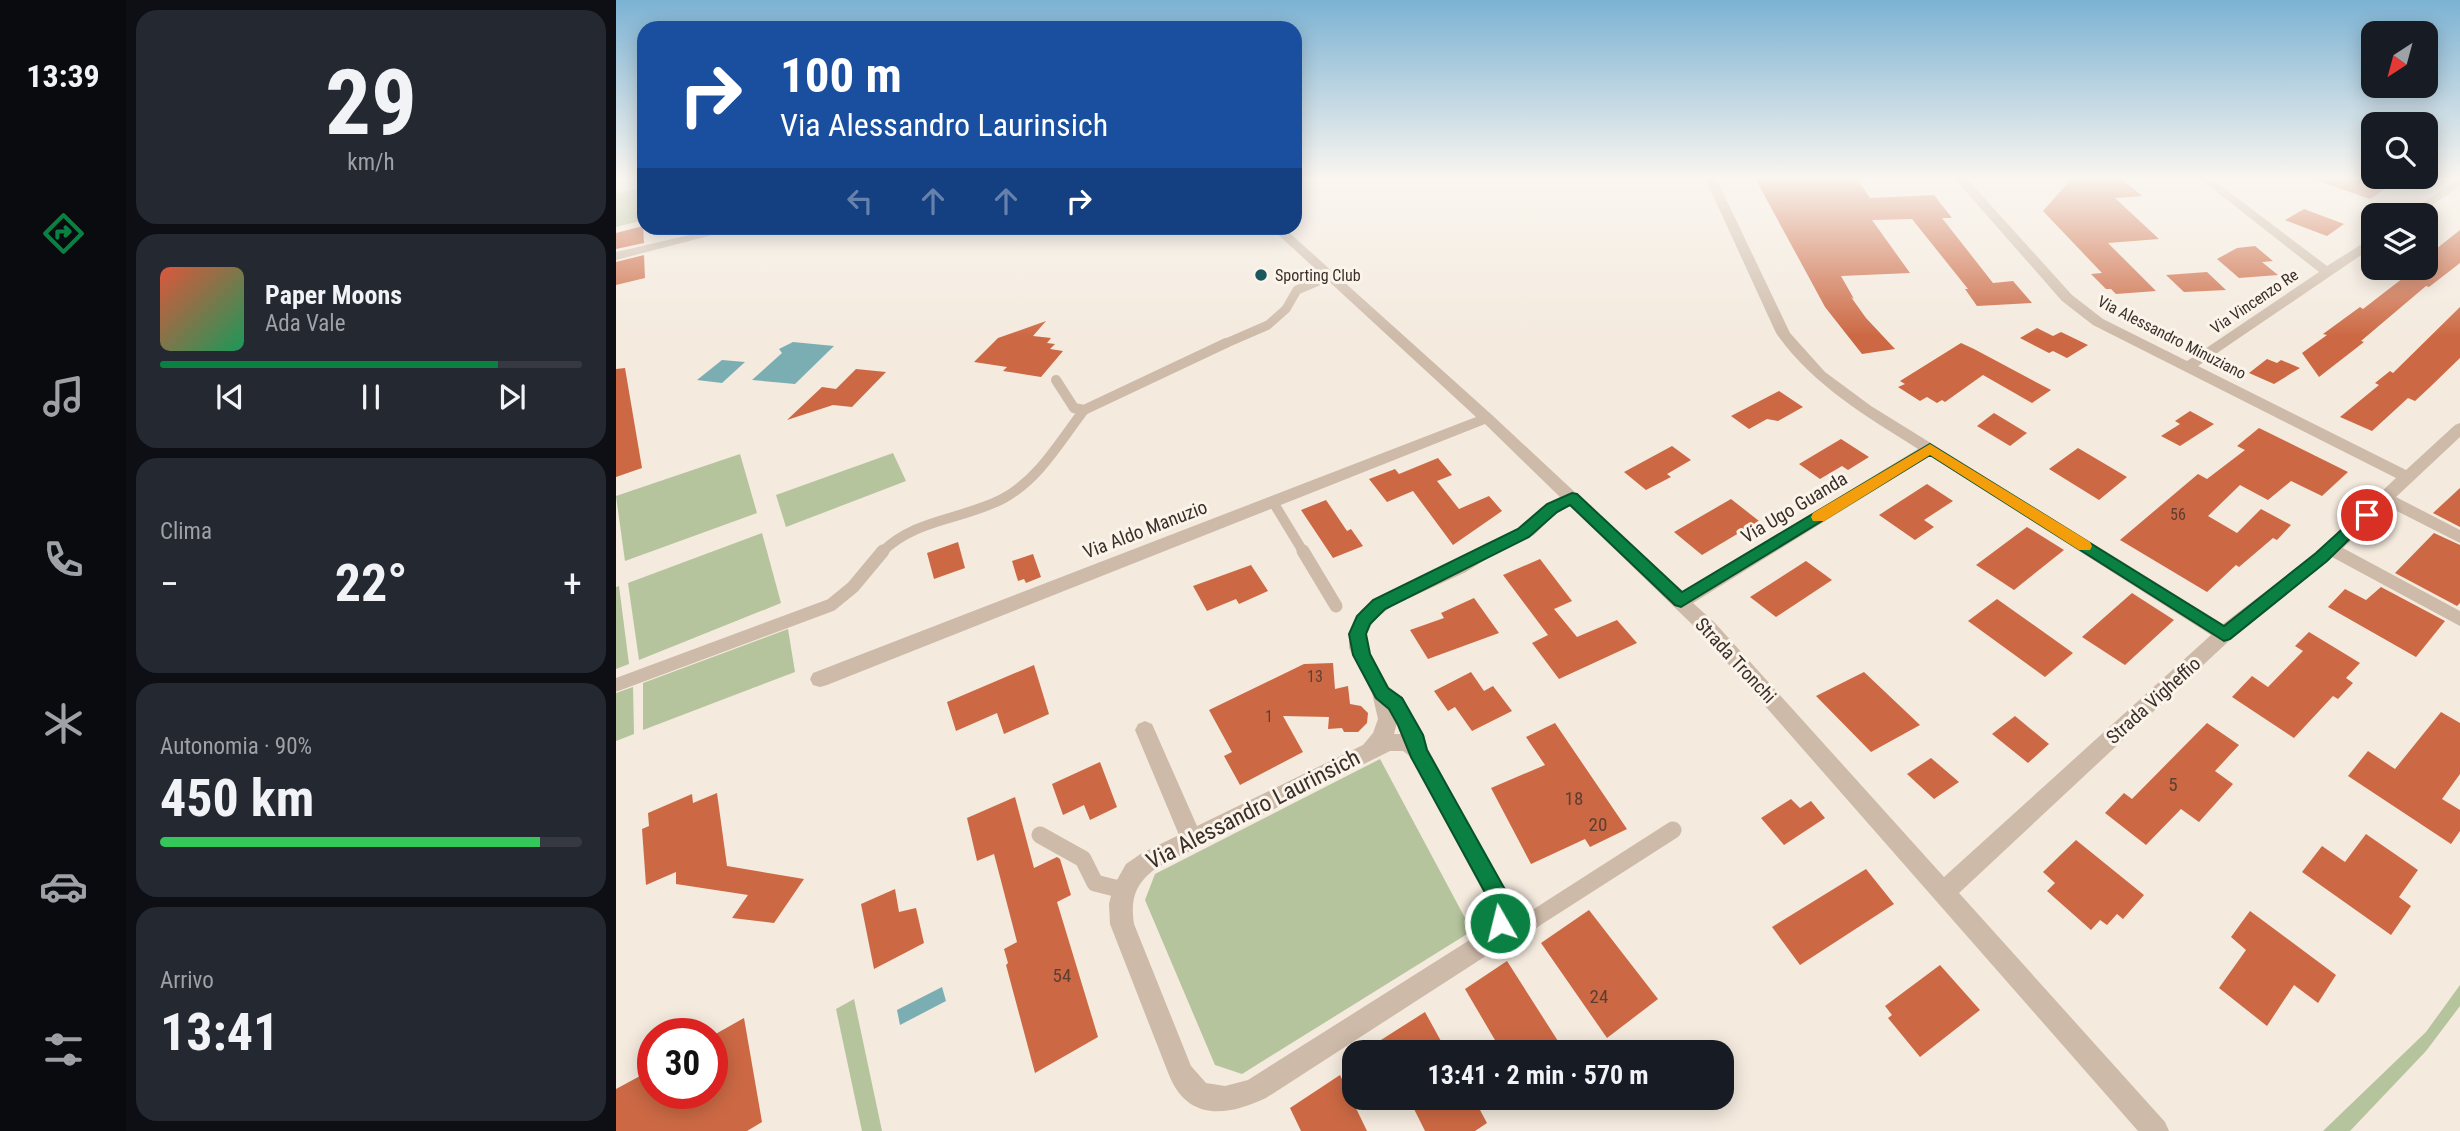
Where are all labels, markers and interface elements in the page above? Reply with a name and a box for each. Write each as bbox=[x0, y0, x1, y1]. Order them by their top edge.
north arrow bbox=[2361, 21, 2438, 98]
map controls bbox=[2361, 21, 2438, 280]
text: 100 m bbox=[780, 47, 902, 104]
icon: right bbox=[665, 49, 756, 140]
text: 29 bbox=[325, 50, 417, 156]
text: 13:39 bbox=[26, 57, 100, 95]
text: Via Alessandro Laurinsich bbox=[780, 106, 1108, 144]
button: search bbox=[2361, 112, 2438, 189]
text: km/h bbox=[347, 149, 395, 176]
icon: left bbox=[841, 182, 879, 220]
icon: ahead bbox=[914, 182, 952, 220]
icon: ahead bbox=[987, 182, 1025, 220]
icon: right bbox=[1060, 182, 1098, 220]
button: layers bbox=[2361, 203, 2438, 280]
icon: directions bbox=[39, 209, 88, 258]
street label: Via Vincenzo Re bbox=[2207, 265, 2302, 338]
place label: Sporting Club bbox=[1275, 266, 1361, 285]
marker: Sporting Club bbox=[1253, 267, 1269, 283]
text: Paper Moons bbox=[265, 280, 402, 310]
street label: Via Alessandro Minuziano bbox=[2094, 292, 2249, 383]
text: Ada Vale bbox=[265, 310, 345, 337]
icon: music bbox=[39, 372, 88, 421]
icon: previous bbox=[211, 378, 249, 416]
icon: pause bbox=[352, 378, 390, 416]
icon: next bbox=[493, 378, 531, 416]
street label: Via Ugo Guanda bbox=[1737, 467, 1851, 548]
pin bbox=[2337, 485, 2397, 545]
street label: Via Aldo Manuzio bbox=[1080, 495, 1211, 564]
icon: arrive bbox=[2348, 496, 2386, 534]
house number: 56 bbox=[2170, 505, 2186, 524]
text: Clima bbox=[160, 518, 212, 545]
icon: phone bbox=[39, 535, 88, 584]
text: 22° bbox=[335, 553, 407, 614]
text: − bbox=[160, 562, 179, 606]
text: + bbox=[563, 562, 582, 606]
street label: Strada Tronchi bbox=[1690, 613, 1781, 708]
street label: Strada Vigheffio bbox=[2101, 652, 2205, 749]
house number: 13 bbox=[1307, 667, 1323, 686]
icon: climate bbox=[39, 699, 88, 748]
house number: 1 bbox=[1265, 707, 1273, 726]
text: Autonomia · 90% bbox=[160, 733, 312, 760]
street label: Via Alessandro Laurinsich bbox=[1142, 744, 1364, 875]
text: 450 km bbox=[160, 768, 314, 829]
house number: 5 bbox=[2168, 773, 2178, 796]
house number: 18 bbox=[1565, 787, 1583, 810]
house number: 20 bbox=[1589, 813, 1607, 836]
icon: car bbox=[39, 862, 88, 911]
position arrow bbox=[1463, 886, 1537, 960]
house number: 54 bbox=[1053, 964, 1071, 987]
text: Arrivo bbox=[160, 967, 214, 994]
house number: 24 bbox=[1590, 985, 1608, 1008]
text: 13:41 bbox=[160, 1002, 279, 1063]
speed limit sign: 30 bbox=[637, 1018, 728, 1109]
icon: filters bbox=[39, 1025, 88, 1074]
text: 13:41 · 2 min · 570 m bbox=[1428, 1060, 1648, 1090]

